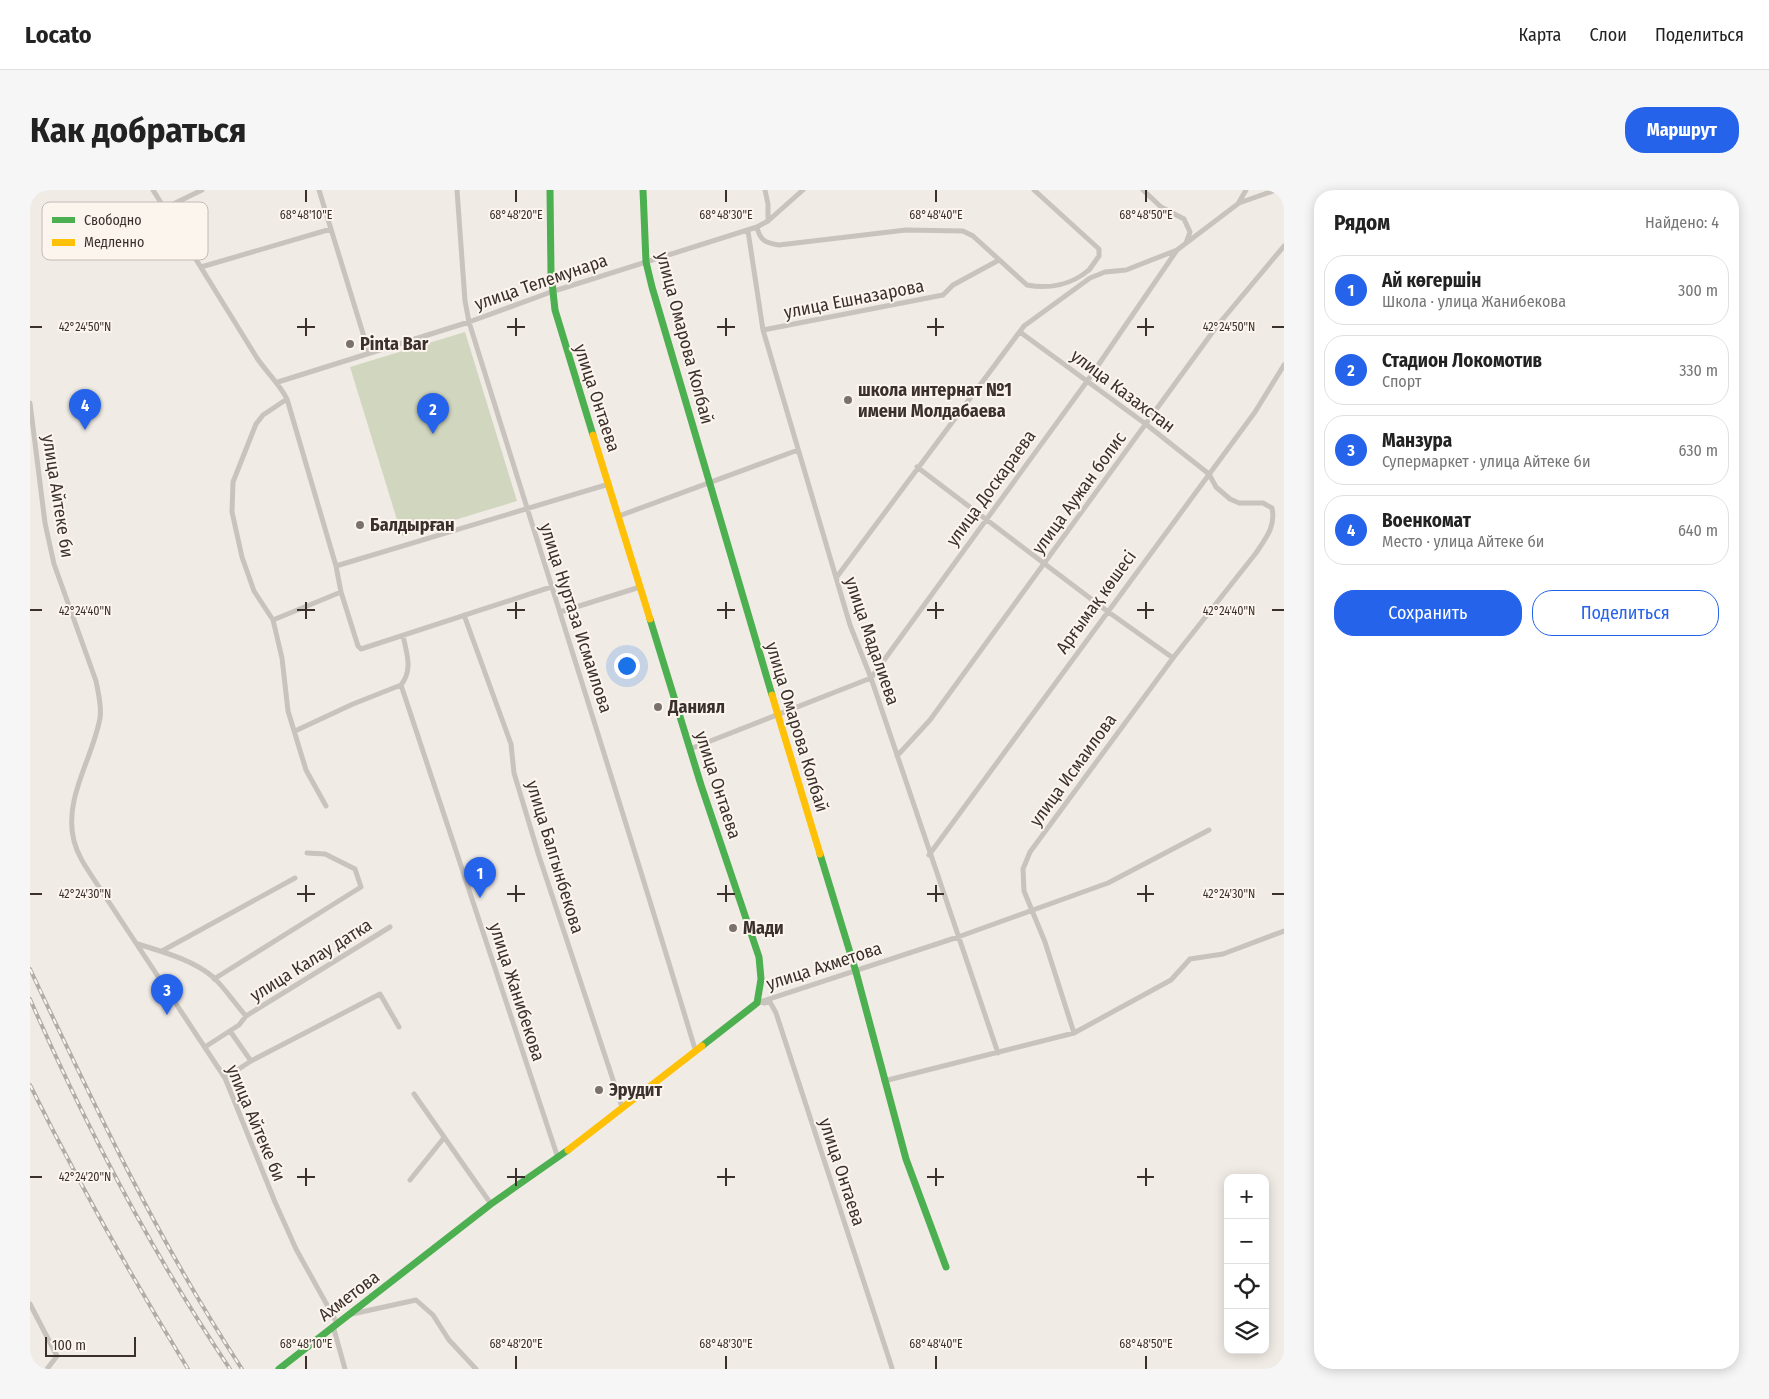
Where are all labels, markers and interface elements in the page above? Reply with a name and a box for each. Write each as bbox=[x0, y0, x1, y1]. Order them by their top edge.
text: Locato bbox=[25, 21, 91, 49]
text: Карта bbox=[1518, 24, 1561, 46]
text: Слои bbox=[1589, 24, 1627, 46]
text: Поделиться bbox=[1655, 24, 1744, 46]
button: Маршрут bbox=[1625, 107, 1739, 153]
text: Как добраться bbox=[30, 109, 247, 151]
legend bbox=[42, 202, 208, 260]
text: 68°48'10"E bbox=[280, 208, 333, 222]
text: 68°48'20"E bbox=[489, 208, 543, 222]
text: 68°48'30"E bbox=[699, 208, 753, 222]
text: 68°48'40"E bbox=[909, 208, 963, 222]
text: 68°48'50"E bbox=[1119, 208, 1173, 222]
text: Рядом bbox=[1334, 210, 1390, 236]
text: Свободно bbox=[84, 212, 142, 229]
text: Найдено: 4 bbox=[1645, 213, 1719, 232]
text: Медленно bbox=[84, 234, 144, 251]
street label: улица Телемунара bbox=[472, 249, 610, 315]
street label: улица Омарова Колбай bbox=[651, 250, 719, 426]
text: Ай көгершін bbox=[1382, 269, 1481, 292]
street label: улица Ешназарова bbox=[782, 275, 926, 323]
text: 1 bbox=[1348, 281, 1354, 300]
text: 300 m bbox=[1678, 281, 1718, 300]
text: Школа · улица Жанибекова bbox=[1382, 292, 1566, 311]
text: 42°24'50"N bbox=[59, 320, 111, 334]
text: 42°24'50"N bbox=[1203, 320, 1255, 334]
place label: Pinta Bar bbox=[360, 333, 429, 355]
marker: Pinta Bar bbox=[344, 338, 356, 350]
street label: улица Онтаева bbox=[569, 341, 625, 455]
street label: улица Казахстан bbox=[1067, 345, 1179, 437]
text: Стадион Локомотив bbox=[1382, 349, 1542, 372]
text: 2 bbox=[1347, 361, 1355, 380]
text: 330 m bbox=[1679, 361, 1718, 380]
text: Спорт bbox=[1382, 372, 1421, 391]
place label: школа интернат №1 имени Молдабаева bbox=[858, 379, 1012, 422]
pin: 4 bbox=[69, 389, 101, 430]
pin: 2 bbox=[417, 393, 449, 434]
marker: школа интернат №1 имени Молдабаева bbox=[842, 394, 854, 406]
street label: улица Доскараева bbox=[941, 425, 1041, 550]
street label: улица Аужан болис bbox=[1027, 427, 1131, 559]
text: Манзура bbox=[1382, 429, 1452, 452]
street label: улица Айтеке би bbox=[37, 433, 79, 559]
text: 3 bbox=[1347, 441, 1355, 460]
text: 630 m bbox=[1679, 441, 1718, 460]
text: Супермаркет · улица Айтеке би bbox=[1382, 452, 1591, 471]
text: Военкомат bbox=[1382, 509, 1471, 532]
place label: Балдырған bbox=[370, 514, 455, 536]
marker: Балдырған bbox=[354, 519, 366, 531]
street label: улица Нуртаза Исмаилова bbox=[535, 520, 617, 716]
text: 4 bbox=[1347, 521, 1355, 540]
text: 640 m bbox=[1678, 521, 1718, 540]
text: Место · улица Айтеке би bbox=[1382, 532, 1544, 551]
street label: Арғымақ көшесі bbox=[1051, 546, 1141, 658]
street label: улица Мадалиева bbox=[840, 574, 904, 708]
button: Сохранить bbox=[1334, 590, 1522, 636]
button: Поделиться bbox=[1532, 590, 1719, 636]
text: 42°24'40"N bbox=[59, 604, 111, 618]
text: 42°24'40"N bbox=[1203, 604, 1255, 618]
street label: улица Омарова Колбай bbox=[761, 639, 833, 815]
your location bbox=[614, 653, 640, 679]
place label: Даниял bbox=[667, 696, 725, 718]
marker: Даниял bbox=[652, 701, 664, 713]
street label: улица Исмаилова bbox=[1025, 709, 1121, 831]
street label: улица Онтаева bbox=[690, 728, 746, 842]
street label: улица Балгынбекова bbox=[521, 778, 589, 936]
pin: 1 bbox=[464, 857, 496, 898]
text: 42°24'30"N bbox=[59, 887, 111, 901]
text: 42°24'30"N bbox=[1203, 887, 1255, 901]
street label: улица Калау датка bbox=[246, 914, 376, 1006]
place label: Мади bbox=[743, 917, 784, 939]
street label: улица Жанибекова bbox=[484, 920, 550, 1064]
marker: Мади bbox=[727, 922, 739, 934]
street label: улица Ахметова bbox=[763, 937, 885, 995]
pin: 3 bbox=[151, 974, 183, 1015]
street label: улица Айтеке би bbox=[222, 1061, 290, 1185]
place label: Эрудит bbox=[609, 1079, 663, 1101]
marker: Эрудит bbox=[593, 1084, 605, 1096]
street label: улица Онтаева bbox=[814, 1115, 870, 1229]
text: 42°24'20"N bbox=[59, 1170, 111, 1184]
map controls bbox=[1224, 1174, 1269, 1354]
button: + bbox=[1224, 1174, 1269, 1219]
button: − bbox=[1224, 1219, 1269, 1264]
button: locate bbox=[1224, 1264, 1269, 1309]
street label: Ахметова bbox=[314, 1266, 384, 1326]
button: layers bbox=[1224, 1309, 1269, 1354]
scale bar bbox=[45, 1334, 136, 1357]
text: 100 m bbox=[52, 1337, 86, 1354]
text: 68°48'10"E bbox=[280, 1337, 333, 1351]
text: 68°48'20"E bbox=[489, 1337, 543, 1351]
text: 68°48'30"E bbox=[699, 1337, 753, 1351]
text: 68°48'40"E bbox=[909, 1337, 963, 1351]
text: 68°48'50"E bbox=[1119, 1337, 1173, 1351]

